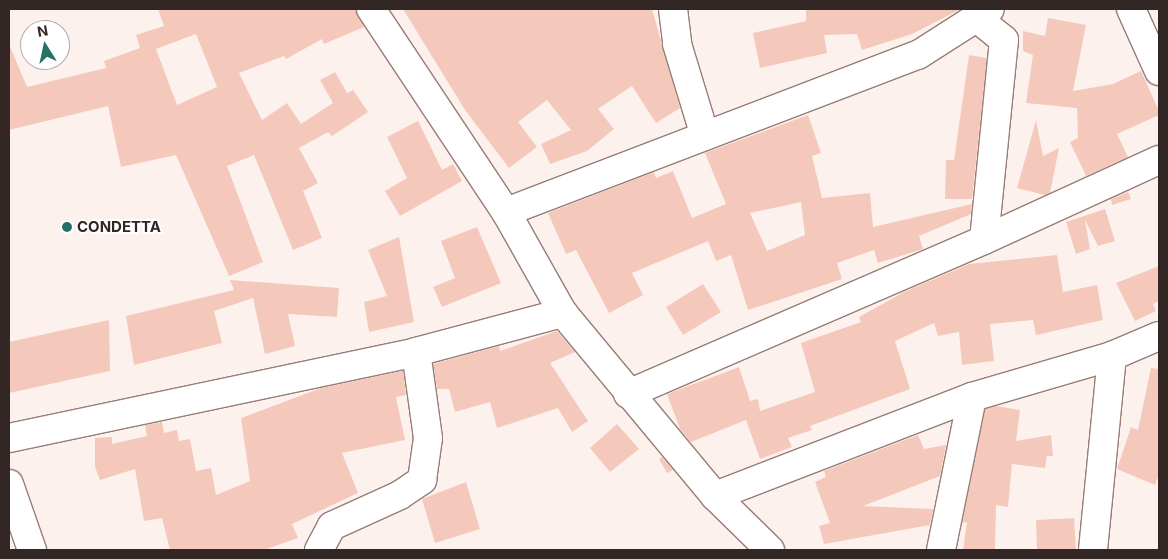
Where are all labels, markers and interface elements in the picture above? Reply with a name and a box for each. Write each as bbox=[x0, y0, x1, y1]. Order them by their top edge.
north arrow bbox=[20, 20, 70, 70]
text: N bbox=[36, 21, 49, 40]
place label: CONDETTA bbox=[77, 218, 161, 236]
marker: CONDETTA bbox=[61, 221, 73, 233]

